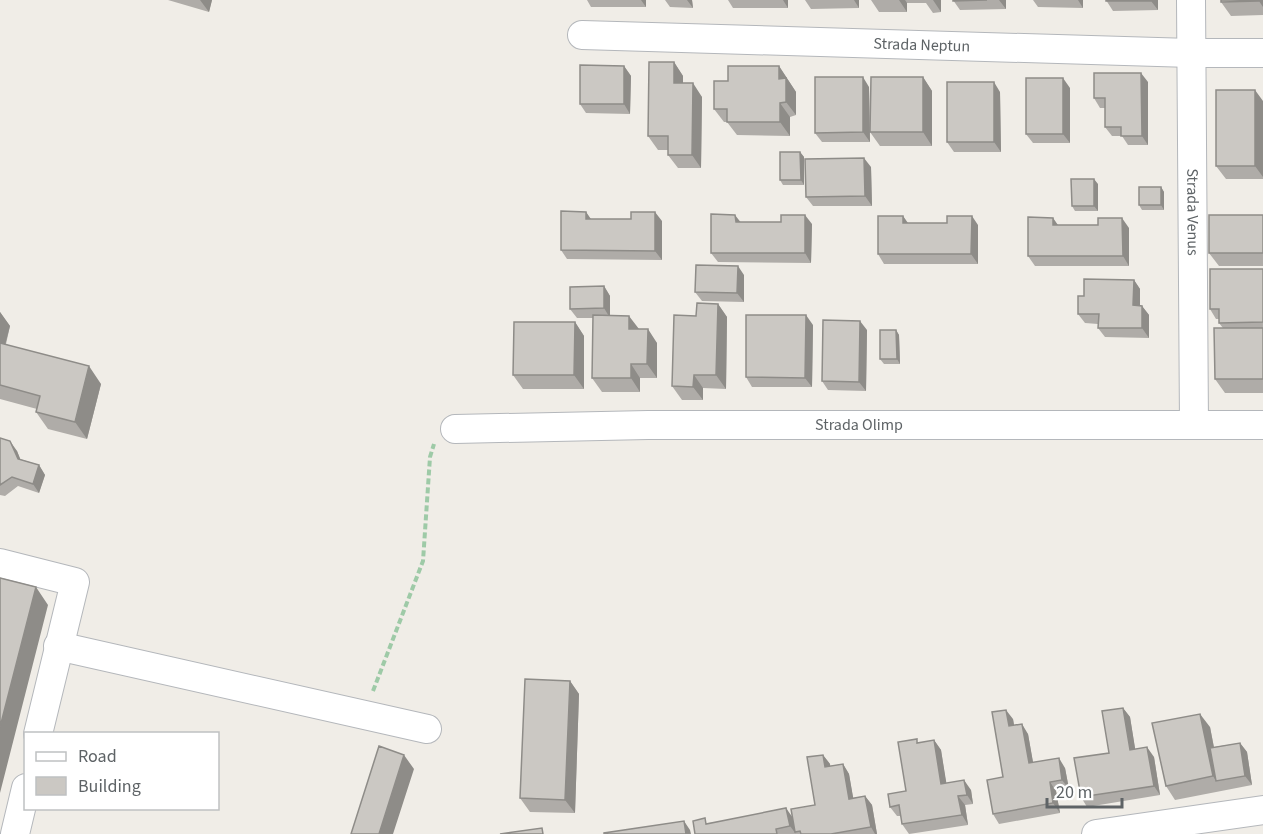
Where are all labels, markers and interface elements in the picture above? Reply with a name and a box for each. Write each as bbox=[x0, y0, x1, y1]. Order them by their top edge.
street label: Strada Neptun bbox=[873, 33, 971, 57]
street label: Strada Venus bbox=[1181, 168, 1204, 256]
street label: Strada Olimp bbox=[815, 414, 903, 436]
legend bbox=[24, 732, 219, 810]
text: Road bbox=[78, 744, 117, 769]
scale bar bbox=[1047, 771, 1122, 809]
text: Building bbox=[78, 774, 141, 799]
text: 20 m bbox=[1056, 780, 1092, 805]

